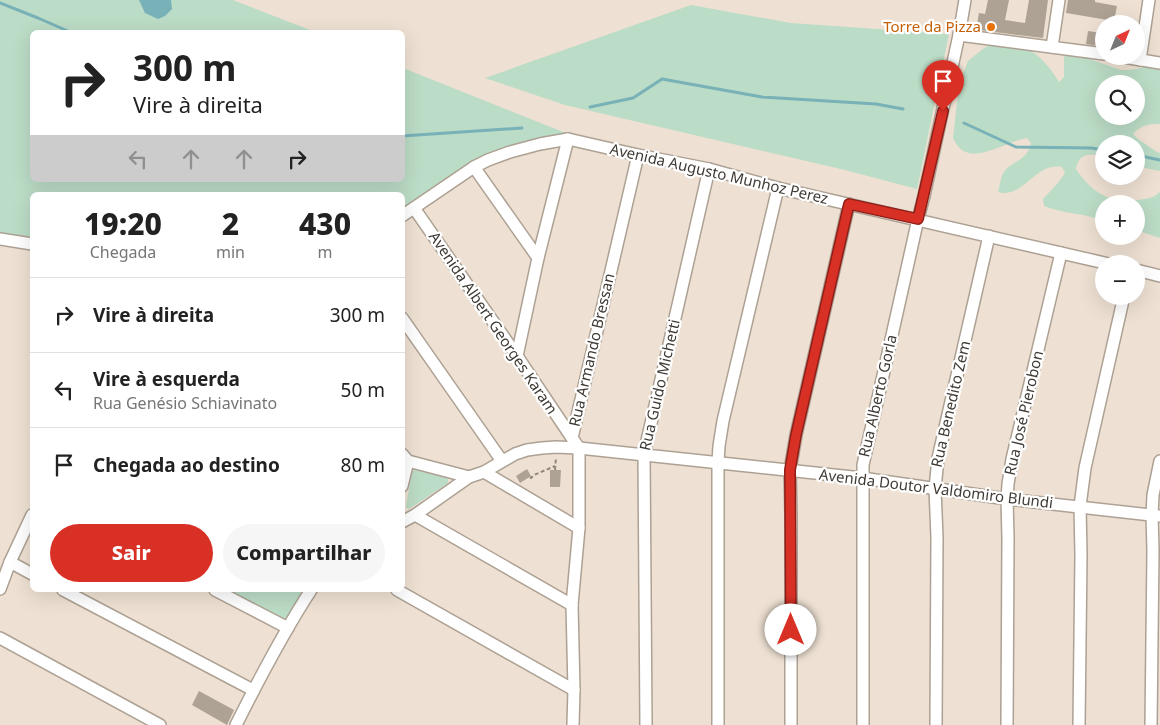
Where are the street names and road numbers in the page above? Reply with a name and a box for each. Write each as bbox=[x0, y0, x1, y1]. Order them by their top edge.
street label: Avenida Augusto Munhoz Perez bbox=[608, 138, 830, 208]
street label: Avenida Albert Georges Karam bbox=[425, 227, 563, 418]
street label: Rua Armando Bressan bbox=[564, 271, 618, 428]
street label: Rua Guido Michetti bbox=[634, 317, 684, 452]
street label: Rua Alberto Gorla bbox=[853, 333, 901, 459]
street label: Rua Benedito Zem bbox=[926, 338, 974, 469]
street label: Rua José Pierobon bbox=[999, 348, 1047, 477]
street label: Avenida Doutor Valdomiro Blundi bbox=[818, 464, 1054, 512]

